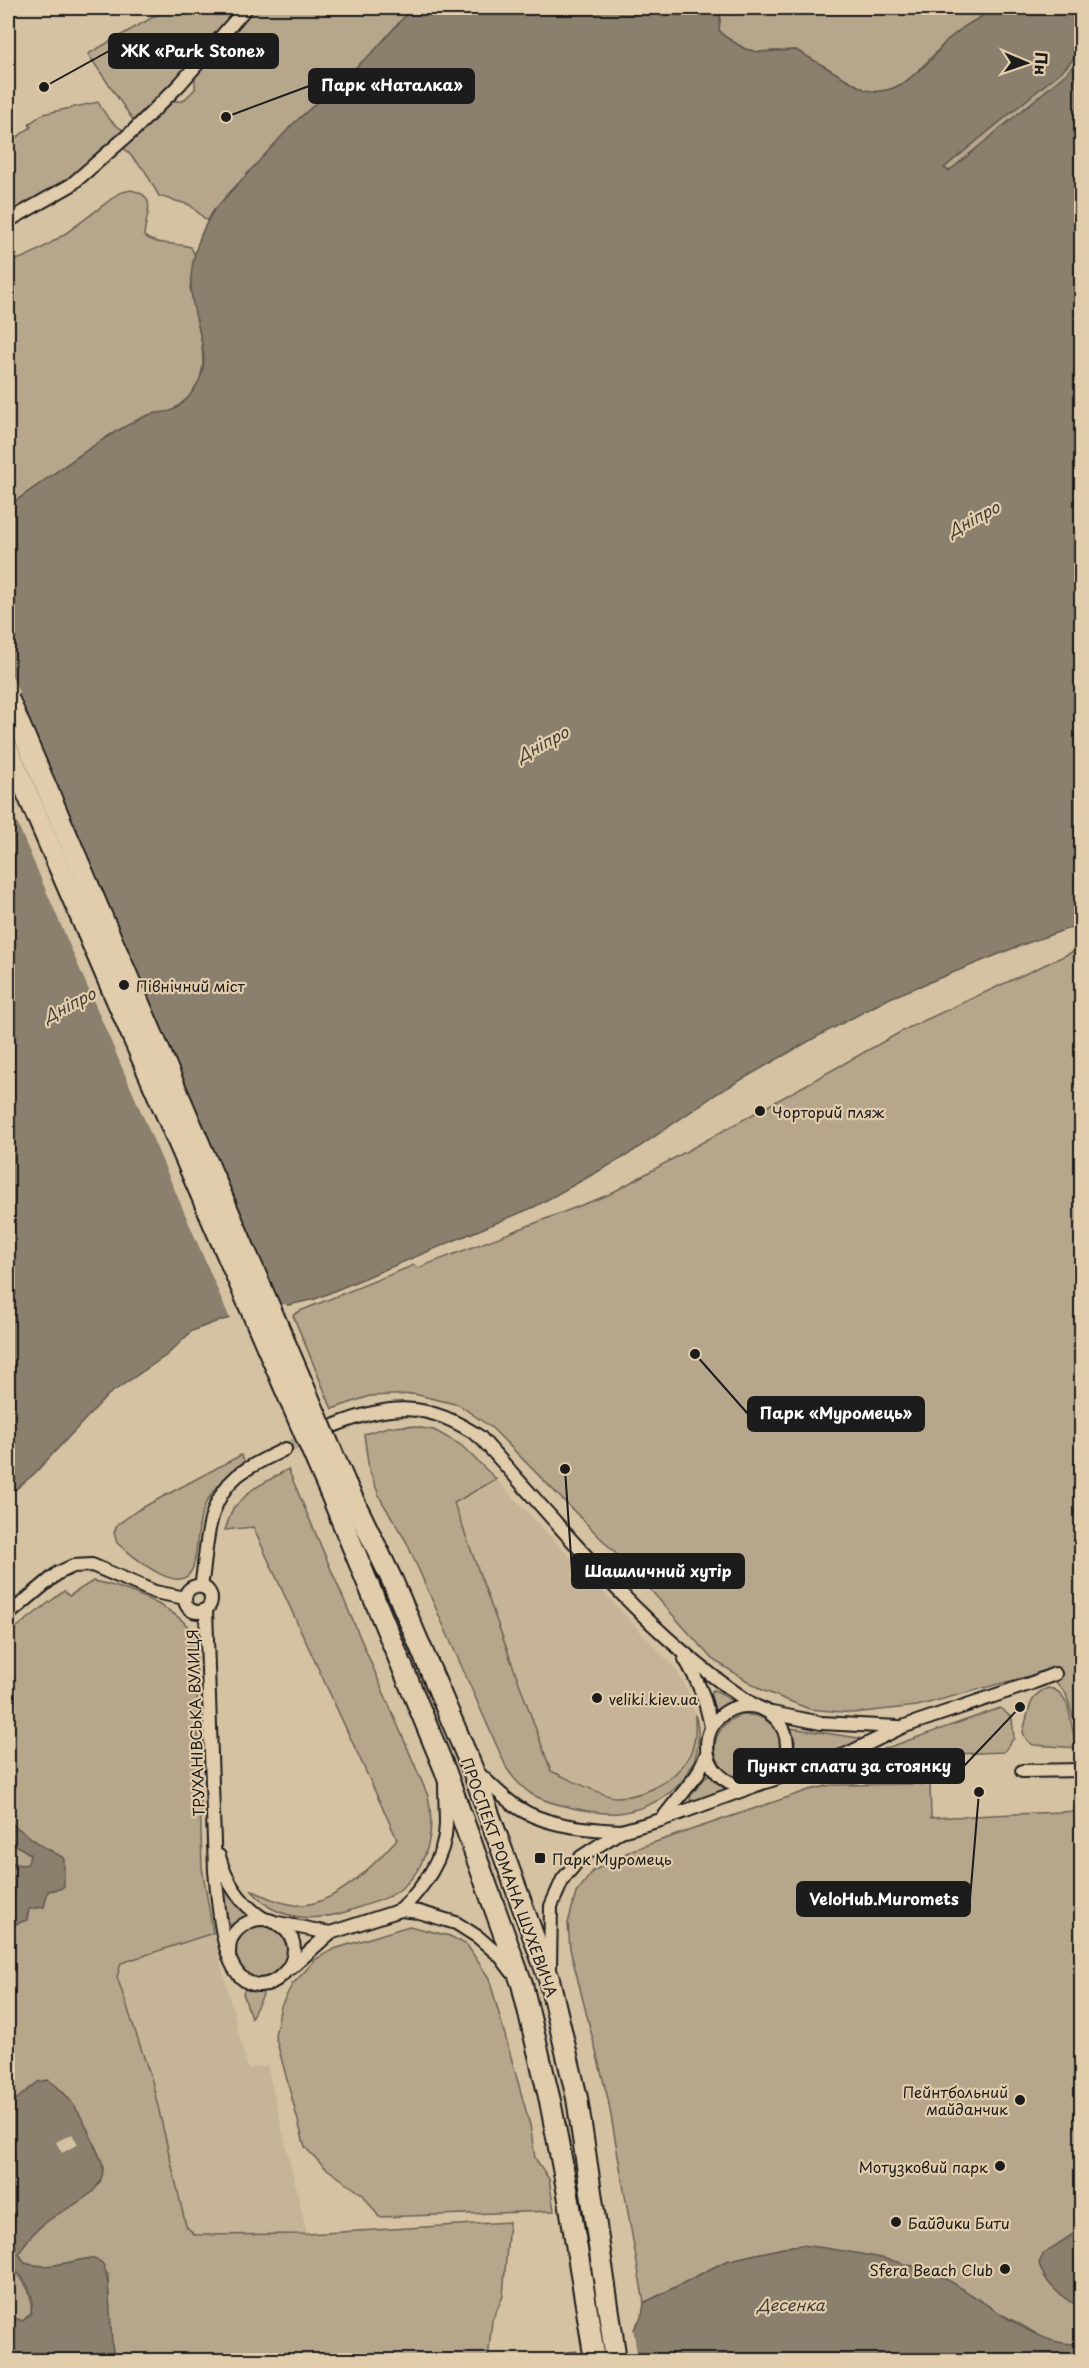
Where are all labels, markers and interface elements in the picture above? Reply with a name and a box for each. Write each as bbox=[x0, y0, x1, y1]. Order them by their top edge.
north arrow bbox=[996, 33, 1056, 93]
callout: ЖК «Park Stone» bbox=[109, 34, 278, 68]
text: ЖК «Park Stone» bbox=[120, 38, 265, 62]
text: Пн bbox=[1030, 52, 1054, 76]
callout: Парк «Наталка» bbox=[309, 69, 474, 103]
text: Парк «Наталка» bbox=[321, 72, 463, 96]
water label: Дніпро bbox=[941, 494, 1004, 543]
water label: Дніпро bbox=[510, 719, 573, 768]
place label: Північний міст bbox=[136, 974, 246, 997]
marker: Північний міст bbox=[117, 978, 131, 992]
water label: Дніпро bbox=[37, 980, 100, 1028]
place label: Чорторий пляж bbox=[772, 1100, 885, 1123]
marker: Чорторий пляж bbox=[753, 1104, 767, 1118]
callout: Парк «Муромець» bbox=[748, 1397, 924, 1431]
text: Парк «Муромець» bbox=[760, 1400, 913, 1424]
callout: Шашличний хутір bbox=[572, 1554, 744, 1588]
text: Шашличний хутір bbox=[585, 1558, 732, 1582]
street label: ТРУХАНІВСЬКА ВУЛИЦЯ bbox=[180, 1629, 210, 1817]
place label: veliki.kiev.ua bbox=[609, 1687, 699, 1710]
marker: veliki.kiev.ua bbox=[590, 1691, 604, 1705]
callout: Пункт сплати за стоянку bbox=[734, 1749, 964, 1783]
text: Пункт сплати за стоянку bbox=[747, 1753, 951, 1777]
street label: ПРОСПЕКТ РОМАНА ШУХЕВИЧА bbox=[456, 1754, 564, 2000]
place label: Парк Муромець bbox=[552, 1847, 672, 1870]
marker: Парк Муромець bbox=[533, 1851, 547, 1865]
callout: VeloHub.Muromets bbox=[797, 1882, 970, 1916]
text: VeloHub.Muromets bbox=[809, 1886, 959, 1910]
place label: Пейнтбольний майданчик bbox=[903, 2080, 1008, 2120]
marker: Пейнтбольний майданчик bbox=[1013, 2093, 1027, 2107]
place label: Мотузковий парк bbox=[859, 2155, 988, 2178]
marker: Мотузковий парк bbox=[993, 2159, 1007, 2173]
place label: Байдики Бити bbox=[908, 2211, 1010, 2234]
marker: Байдики Бити bbox=[889, 2215, 903, 2229]
place label: Sfera Beach Club bbox=[870, 2258, 993, 2281]
marker: Sfera Beach Club bbox=[998, 2262, 1012, 2276]
water label: Десенка bbox=[755, 2292, 826, 2316]

